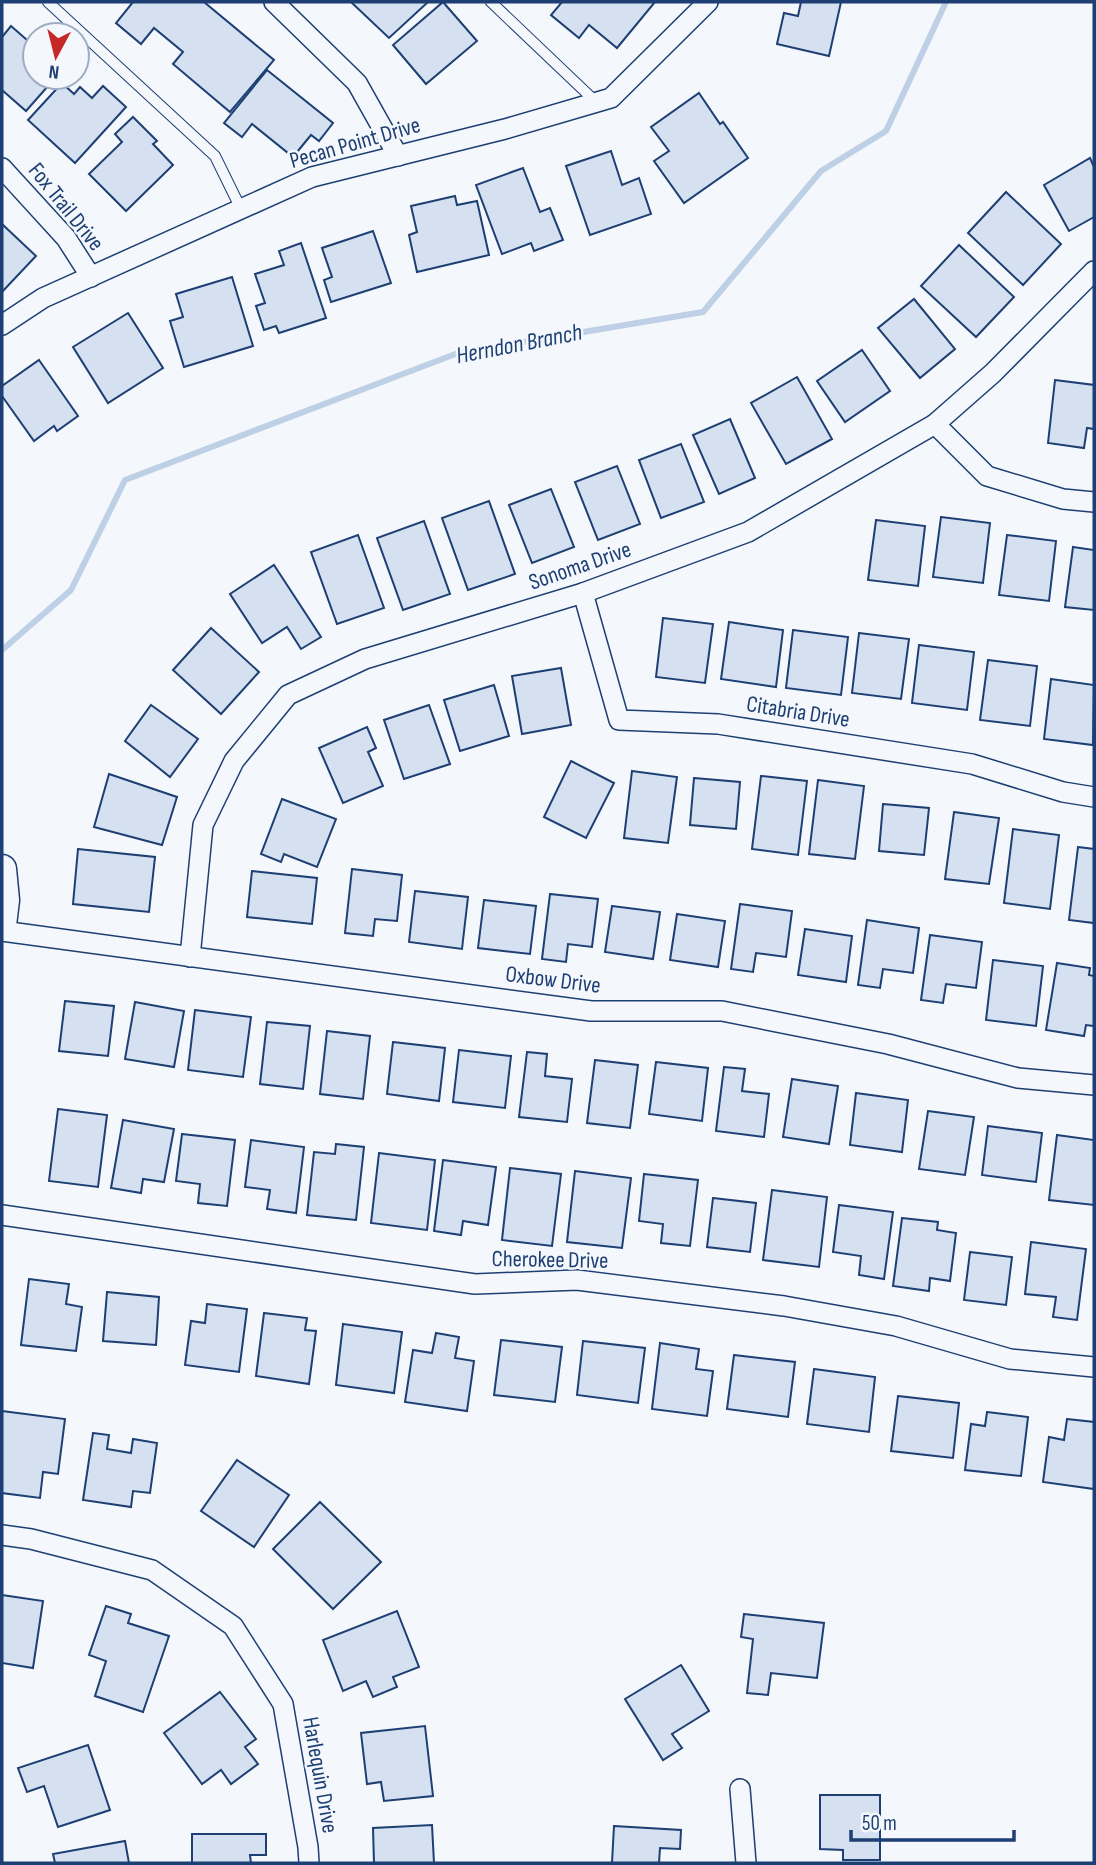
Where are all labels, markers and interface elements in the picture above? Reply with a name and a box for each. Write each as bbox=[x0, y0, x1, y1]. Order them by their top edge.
north arrow bbox=[21, 21, 91, 91]
text: N bbox=[48, 59, 61, 83]
street label: Pecan Point Drive bbox=[286, 111, 424, 175]
street label: Fox Trail Drive bbox=[22, 157, 110, 257]
water label: Herndon Branch bbox=[454, 318, 584, 370]
street label: Sonoma Drive bbox=[525, 535, 635, 597]
street label: Citabria Drive bbox=[744, 690, 852, 734]
street label: Oxbow Drive bbox=[504, 960, 602, 1000]
street label: Cherokee Drive bbox=[491, 1245, 609, 1275]
street label: Harlequin Drive bbox=[296, 1715, 344, 1835]
scale bar bbox=[851, 1798, 1014, 1842]
text: 50 m bbox=[862, 1811, 897, 1836]

